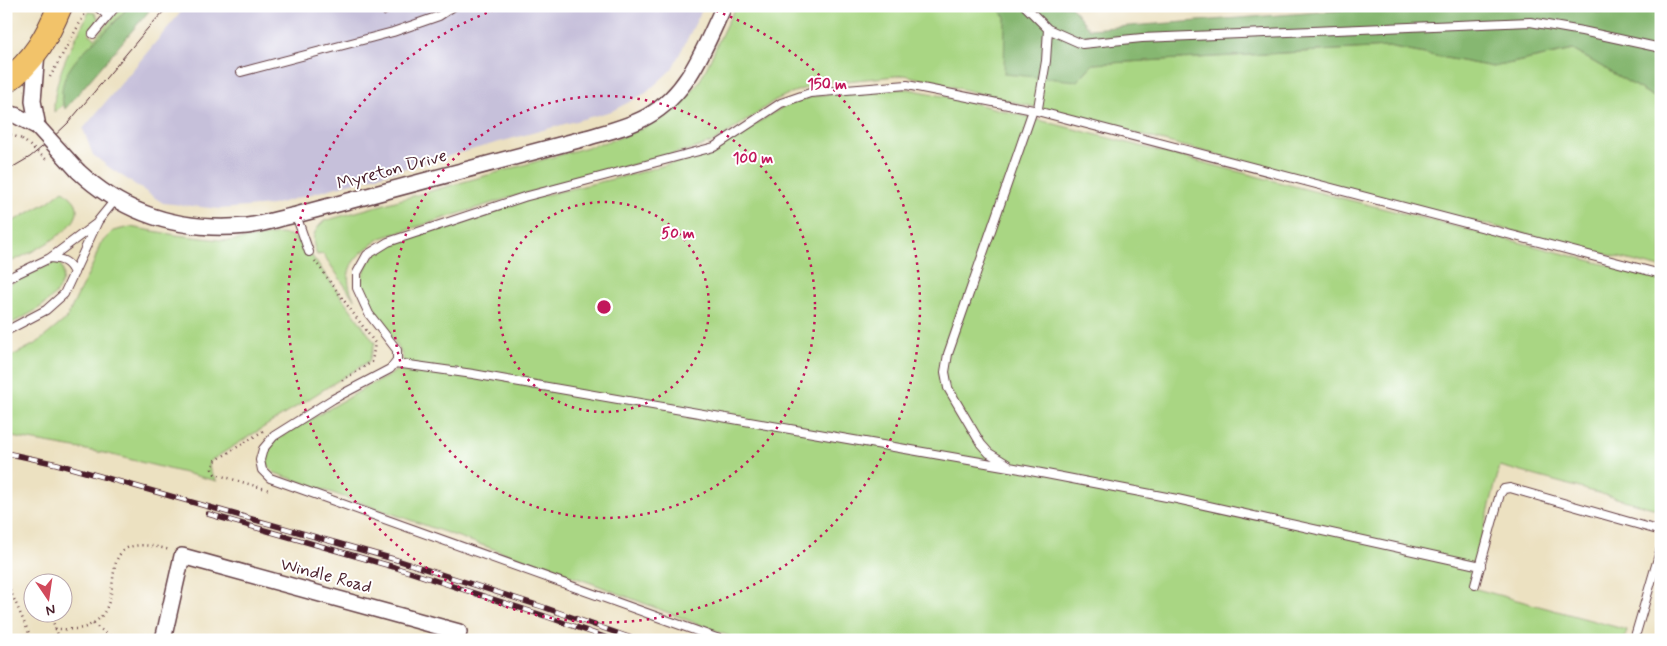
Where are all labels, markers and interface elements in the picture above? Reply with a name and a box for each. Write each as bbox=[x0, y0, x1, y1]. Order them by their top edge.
text: 150 m bbox=[807, 75, 847, 95]
street label: Myreton Drive bbox=[334, 144, 450, 196]
text: 100 m bbox=[733, 149, 773, 169]
text: 50 m bbox=[661, 224, 695, 244]
centre of rings bbox=[595, 298, 613, 316]
street label: Windle Road bbox=[278, 552, 374, 600]
north arrow bbox=[22, 574, 72, 624]
text: N bbox=[44, 600, 57, 620]

